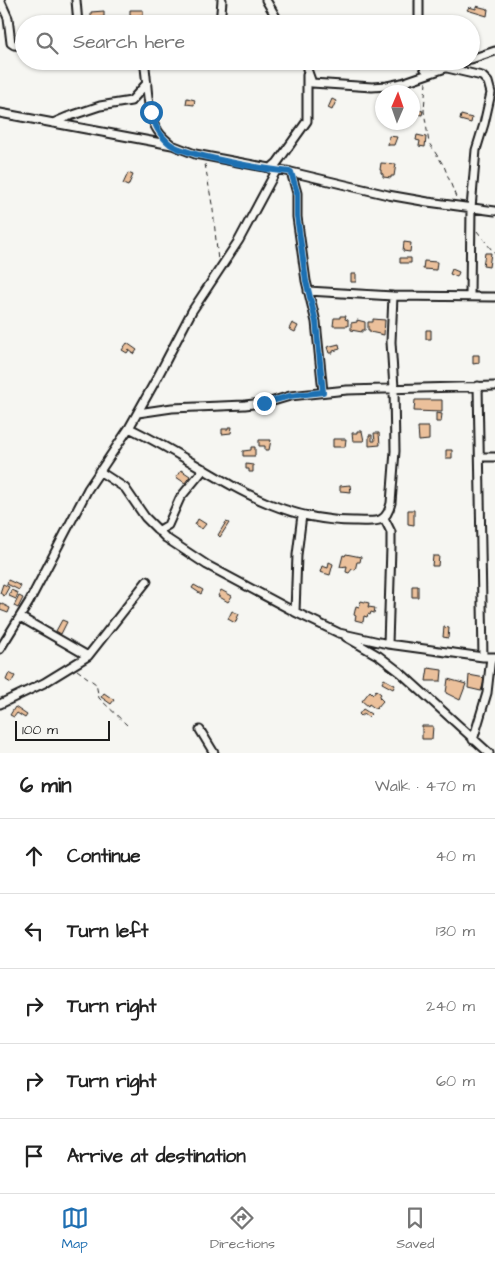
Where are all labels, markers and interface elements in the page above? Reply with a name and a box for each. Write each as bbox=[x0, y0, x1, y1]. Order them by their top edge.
search box bbox=[15, 15, 480, 70]
icon: search bbox=[33, 29, 61, 57]
text: Search here bbox=[73, 29, 185, 56]
north arrow bbox=[375, 85, 420, 130]
route start bbox=[140, 101, 163, 124]
route end bbox=[253, 392, 276, 415]
scale bar bbox=[15, 718, 110, 741]
text: 100 m bbox=[22, 720, 58, 740]
text: 6 min bbox=[20, 771, 72, 800]
text: Walk · 470 m bbox=[375, 775, 475, 797]
icon: ahead bbox=[20, 842, 48, 870]
text: Continue bbox=[67, 843, 141, 870]
text: 40 m bbox=[435, 845, 475, 867]
icon: left bbox=[20, 917, 48, 945]
text: Turn left bbox=[67, 918, 148, 945]
text: 130 m bbox=[436, 920, 475, 942]
icon: right bbox=[20, 992, 48, 1020]
text: Turn right bbox=[67, 993, 156, 1020]
text: 240 m bbox=[426, 995, 475, 1017]
icon: right bbox=[20, 1067, 48, 1095]
text: Turn right bbox=[67, 1068, 156, 1095]
text: 60 m bbox=[436, 1070, 475, 1092]
icon: arrive bbox=[20, 1142, 48, 1170]
text: Arrive at destination bbox=[67, 1143, 246, 1170]
tab: Map bbox=[61, 1204, 89, 1254]
tab: Directions bbox=[210, 1204, 275, 1254]
tab: Saved bbox=[396, 1204, 434, 1254]

